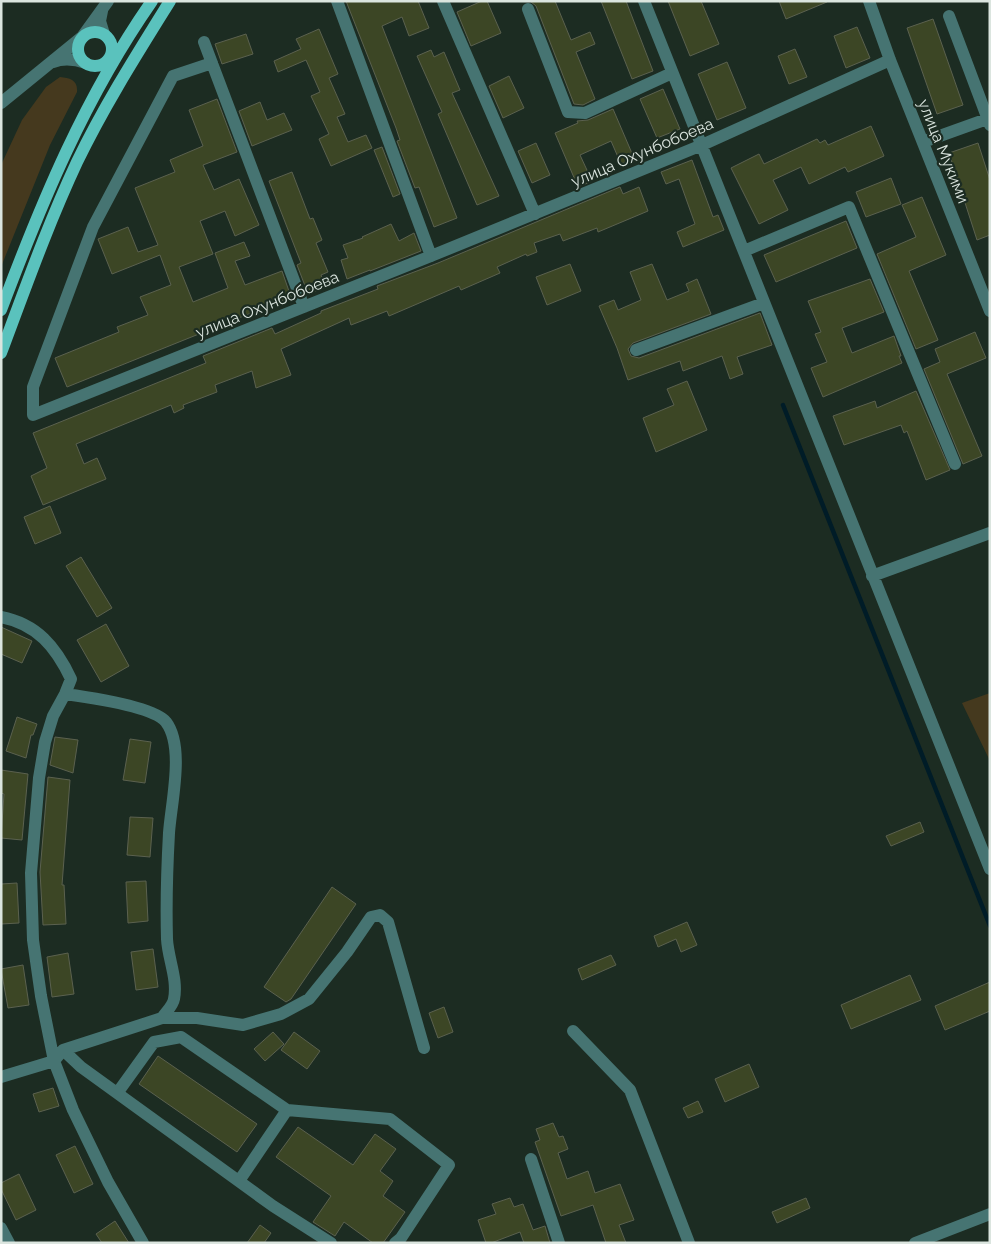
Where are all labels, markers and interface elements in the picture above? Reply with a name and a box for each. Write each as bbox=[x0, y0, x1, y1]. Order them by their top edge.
street label: улица Мукими bbox=[914, 96, 973, 206]
street label: улица Охунбобоева bbox=[568, 114, 716, 191]
street label: улица Охунбобоева bbox=[193, 267, 341, 342]

